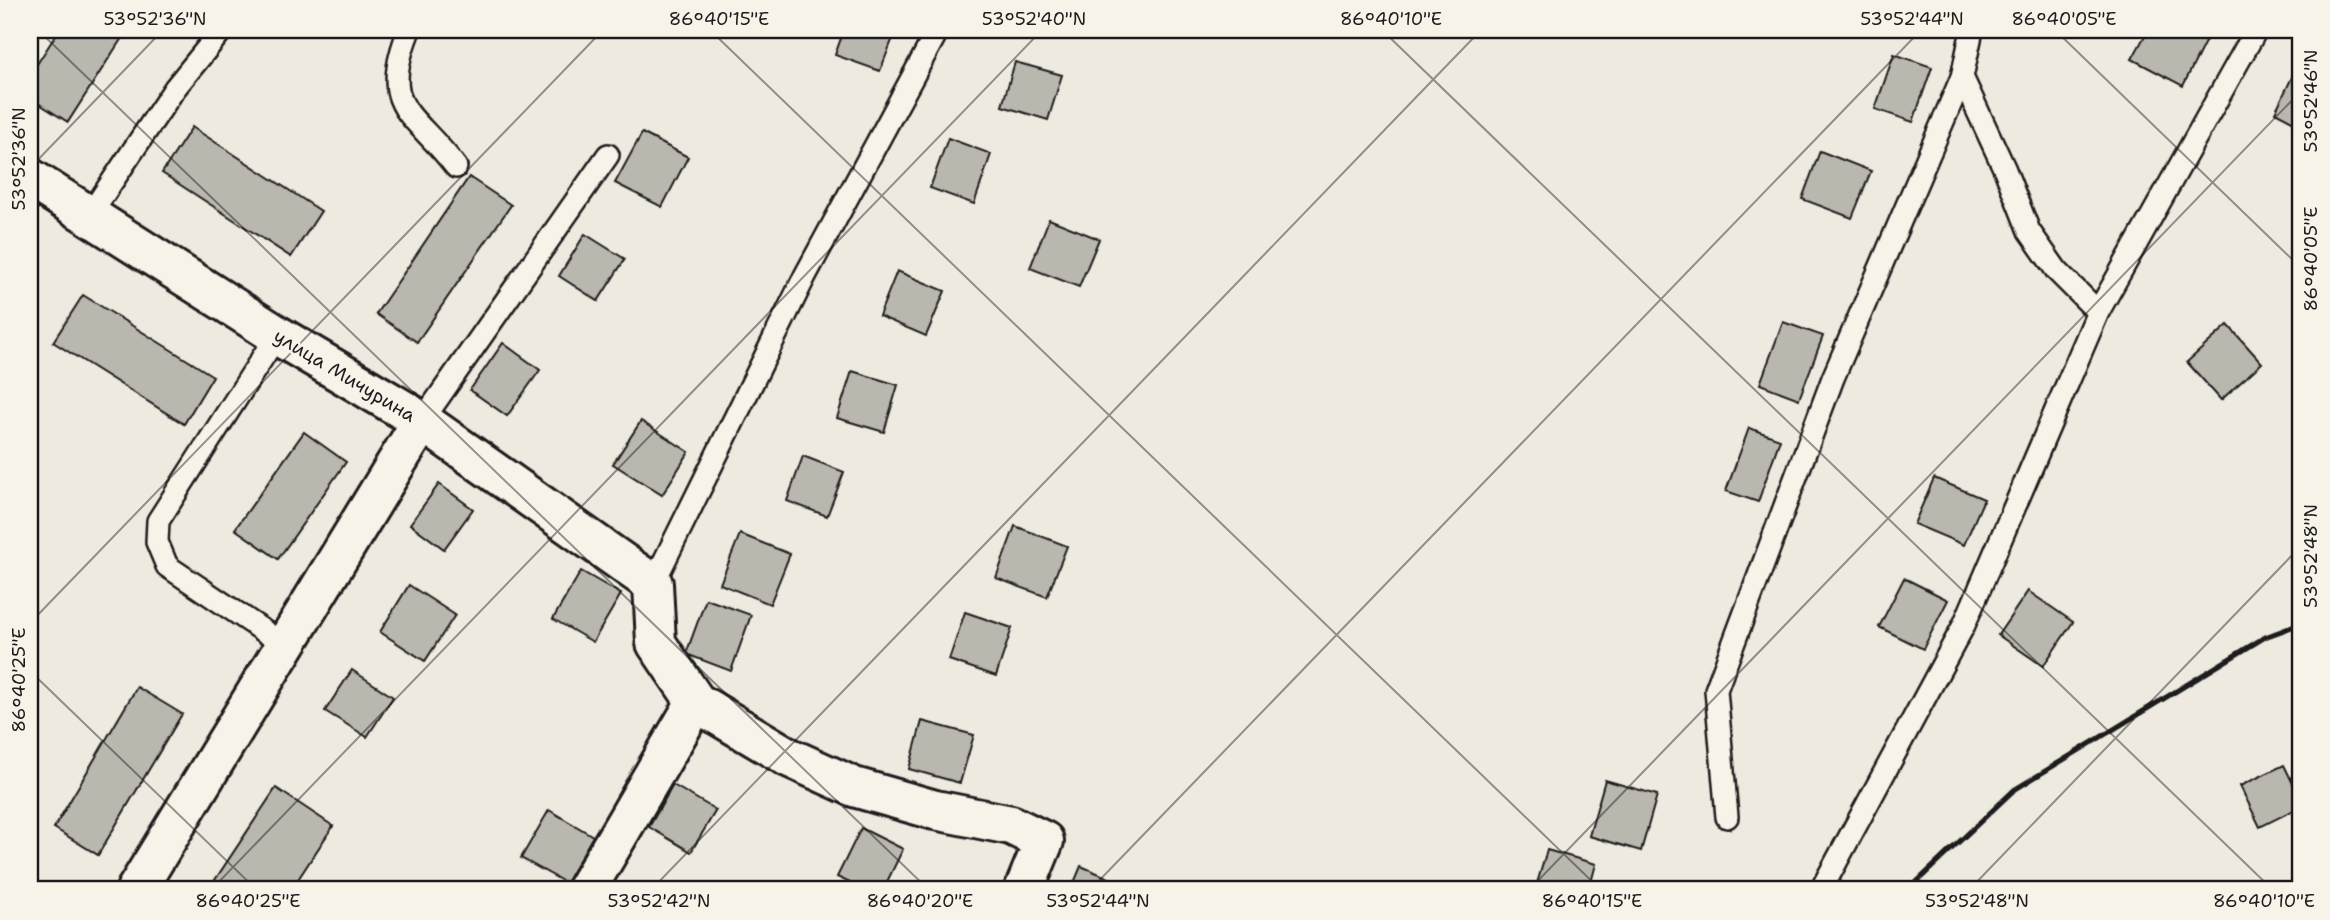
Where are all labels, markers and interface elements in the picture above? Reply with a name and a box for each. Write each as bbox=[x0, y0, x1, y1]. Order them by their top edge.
text: 53°52'36"N bbox=[103, 7, 207, 31]
text: 86°40'15"E bbox=[669, 7, 769, 31]
text: 53°52'40"N bbox=[982, 7, 1086, 31]
text: 86°40'10"E bbox=[1340, 7, 1442, 31]
text: 53°52'44"N bbox=[1860, 7, 1964, 31]
text: 86°40'05"E bbox=[2011, 7, 2117, 31]
text: 53°52'46"N bbox=[2299, 49, 2323, 153]
text: 53°52'36"N bbox=[7, 107, 31, 211]
text: 86°40'05"E bbox=[2299, 206, 2323, 312]
street label: улица Мичурина bbox=[269, 323, 421, 428]
text: 53°52'48"N bbox=[2299, 504, 2323, 608]
text: 86°40'25"E bbox=[7, 628, 31, 732]
text: 86°40'25"E bbox=[196, 889, 300, 913]
text: 53°52'42"N bbox=[608, 889, 710, 913]
text: 86°40'20"E bbox=[867, 889, 973, 913]
text: 53°52'44"N bbox=[1046, 889, 1150, 913]
text: 86°40'15"E bbox=[1542, 889, 1642, 913]
text: 53°52'48"N bbox=[1925, 889, 2029, 913]
text: 86°40'10"E bbox=[2213, 889, 2315, 913]

